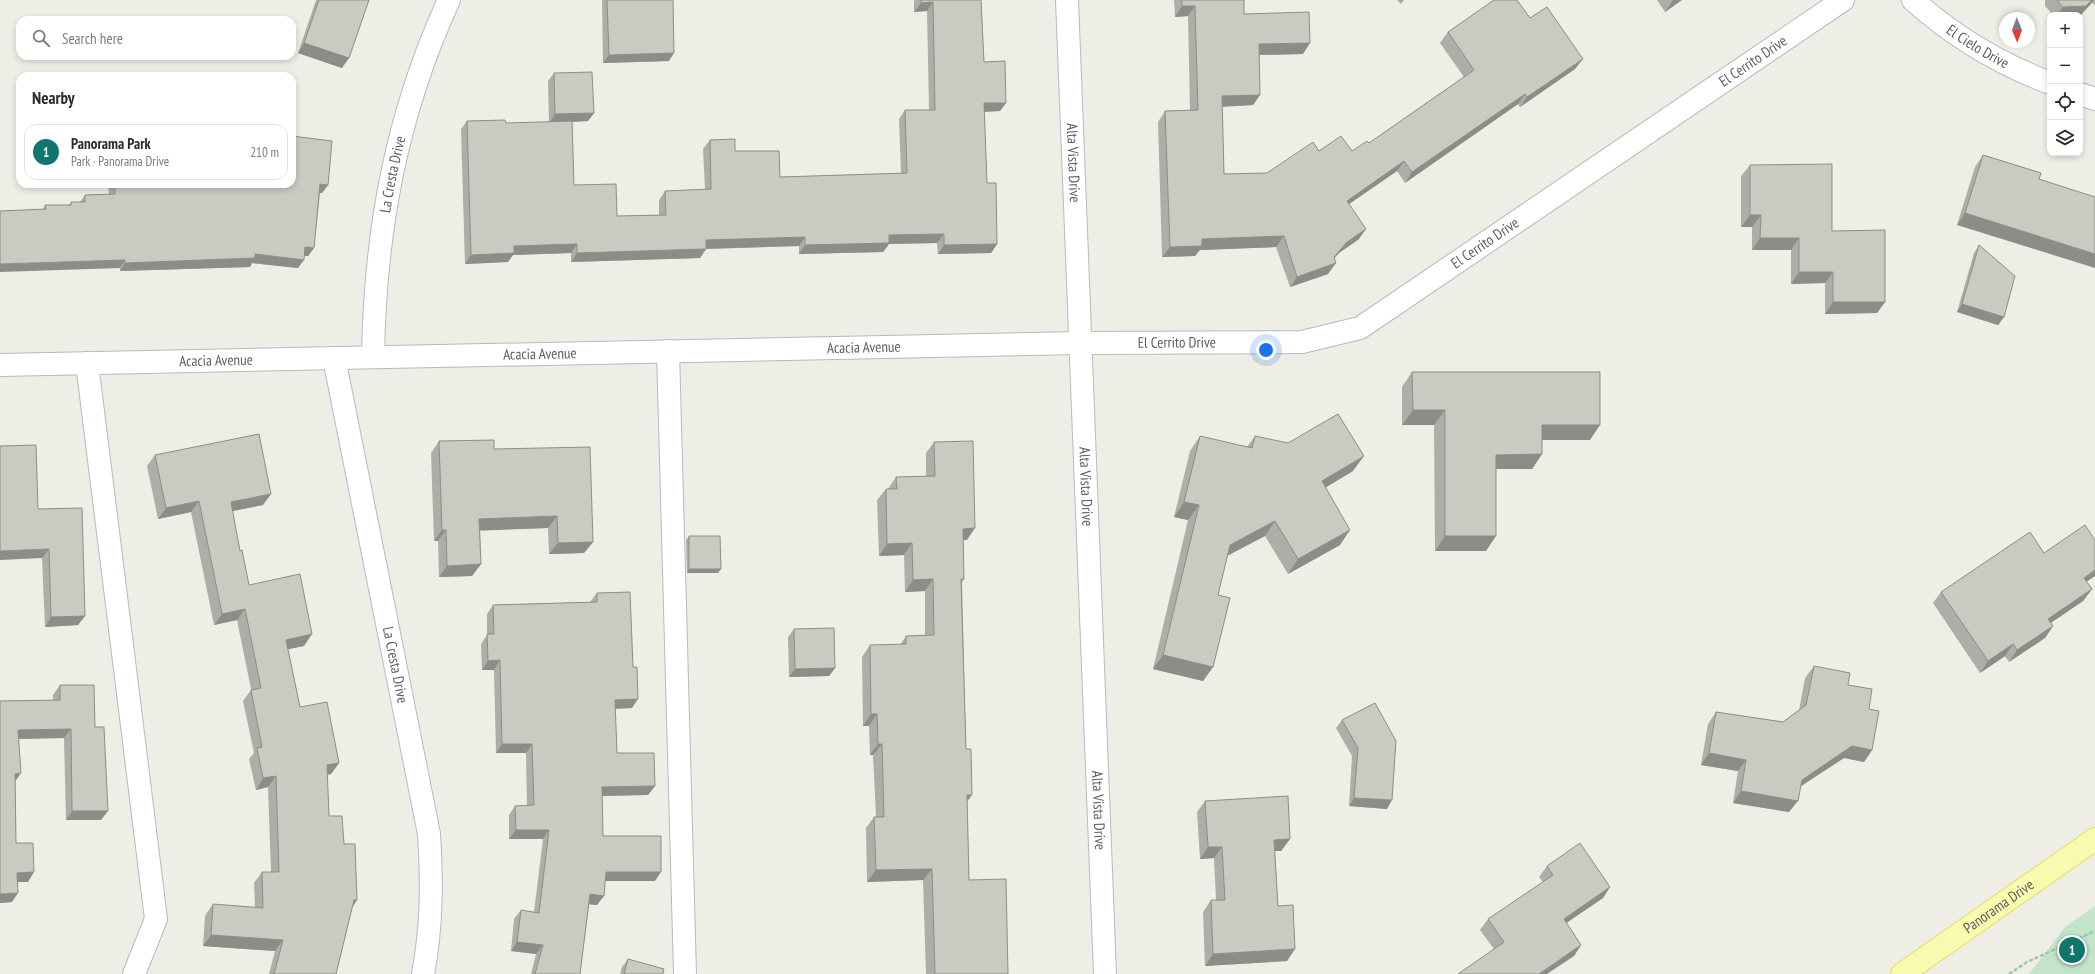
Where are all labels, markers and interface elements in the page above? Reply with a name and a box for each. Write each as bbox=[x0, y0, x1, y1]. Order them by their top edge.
north arrow bbox=[1999, 12, 2035, 48]
map controls bbox=[2047, 12, 2083, 156]
button: + bbox=[2047, 12, 2083, 48]
search box bbox=[16, 16, 296, 60]
street label: El Cielo Drive bbox=[1943, 20, 2012, 72]
icon: search bbox=[30, 27, 52, 49]
text: Search here bbox=[62, 29, 123, 48]
street label: El Cerrito Drive bbox=[1715, 31, 1790, 91]
button: − bbox=[2047, 48, 2083, 84]
button: locate bbox=[2047, 84, 2083, 120]
text: Nearby bbox=[32, 87, 75, 109]
button: layers bbox=[2047, 120, 2083, 156]
street label: Alta Vista Drive bbox=[1063, 123, 1085, 203]
text: Panorama Park bbox=[71, 134, 151, 153]
street label: La Cresta Drive bbox=[375, 134, 409, 214]
text: 1 bbox=[43, 144, 49, 161]
text: 210 m bbox=[250, 144, 279, 161]
text: Park · Panorama Drive bbox=[71, 153, 169, 170]
street label: El Cerrito Drive bbox=[1447, 213, 1522, 273]
street label: El Cerrito Drive bbox=[1138, 332, 1216, 352]
street label: Acacia Avenue bbox=[827, 337, 901, 357]
your location bbox=[1256, 340, 1276, 360]
street label: Acacia Avenue bbox=[503, 343, 577, 364]
street label: Acacia Avenue bbox=[179, 350, 253, 370]
street label: Alta Vista Drive bbox=[1075, 446, 1098, 527]
street label: La Cresta Drive bbox=[379, 625, 413, 705]
street label: Alta Vista Drive bbox=[1088, 770, 1110, 850]
street label: Panorama Drive bbox=[1959, 875, 2037, 937]
pin: 1 bbox=[2059, 935, 2085, 965]

